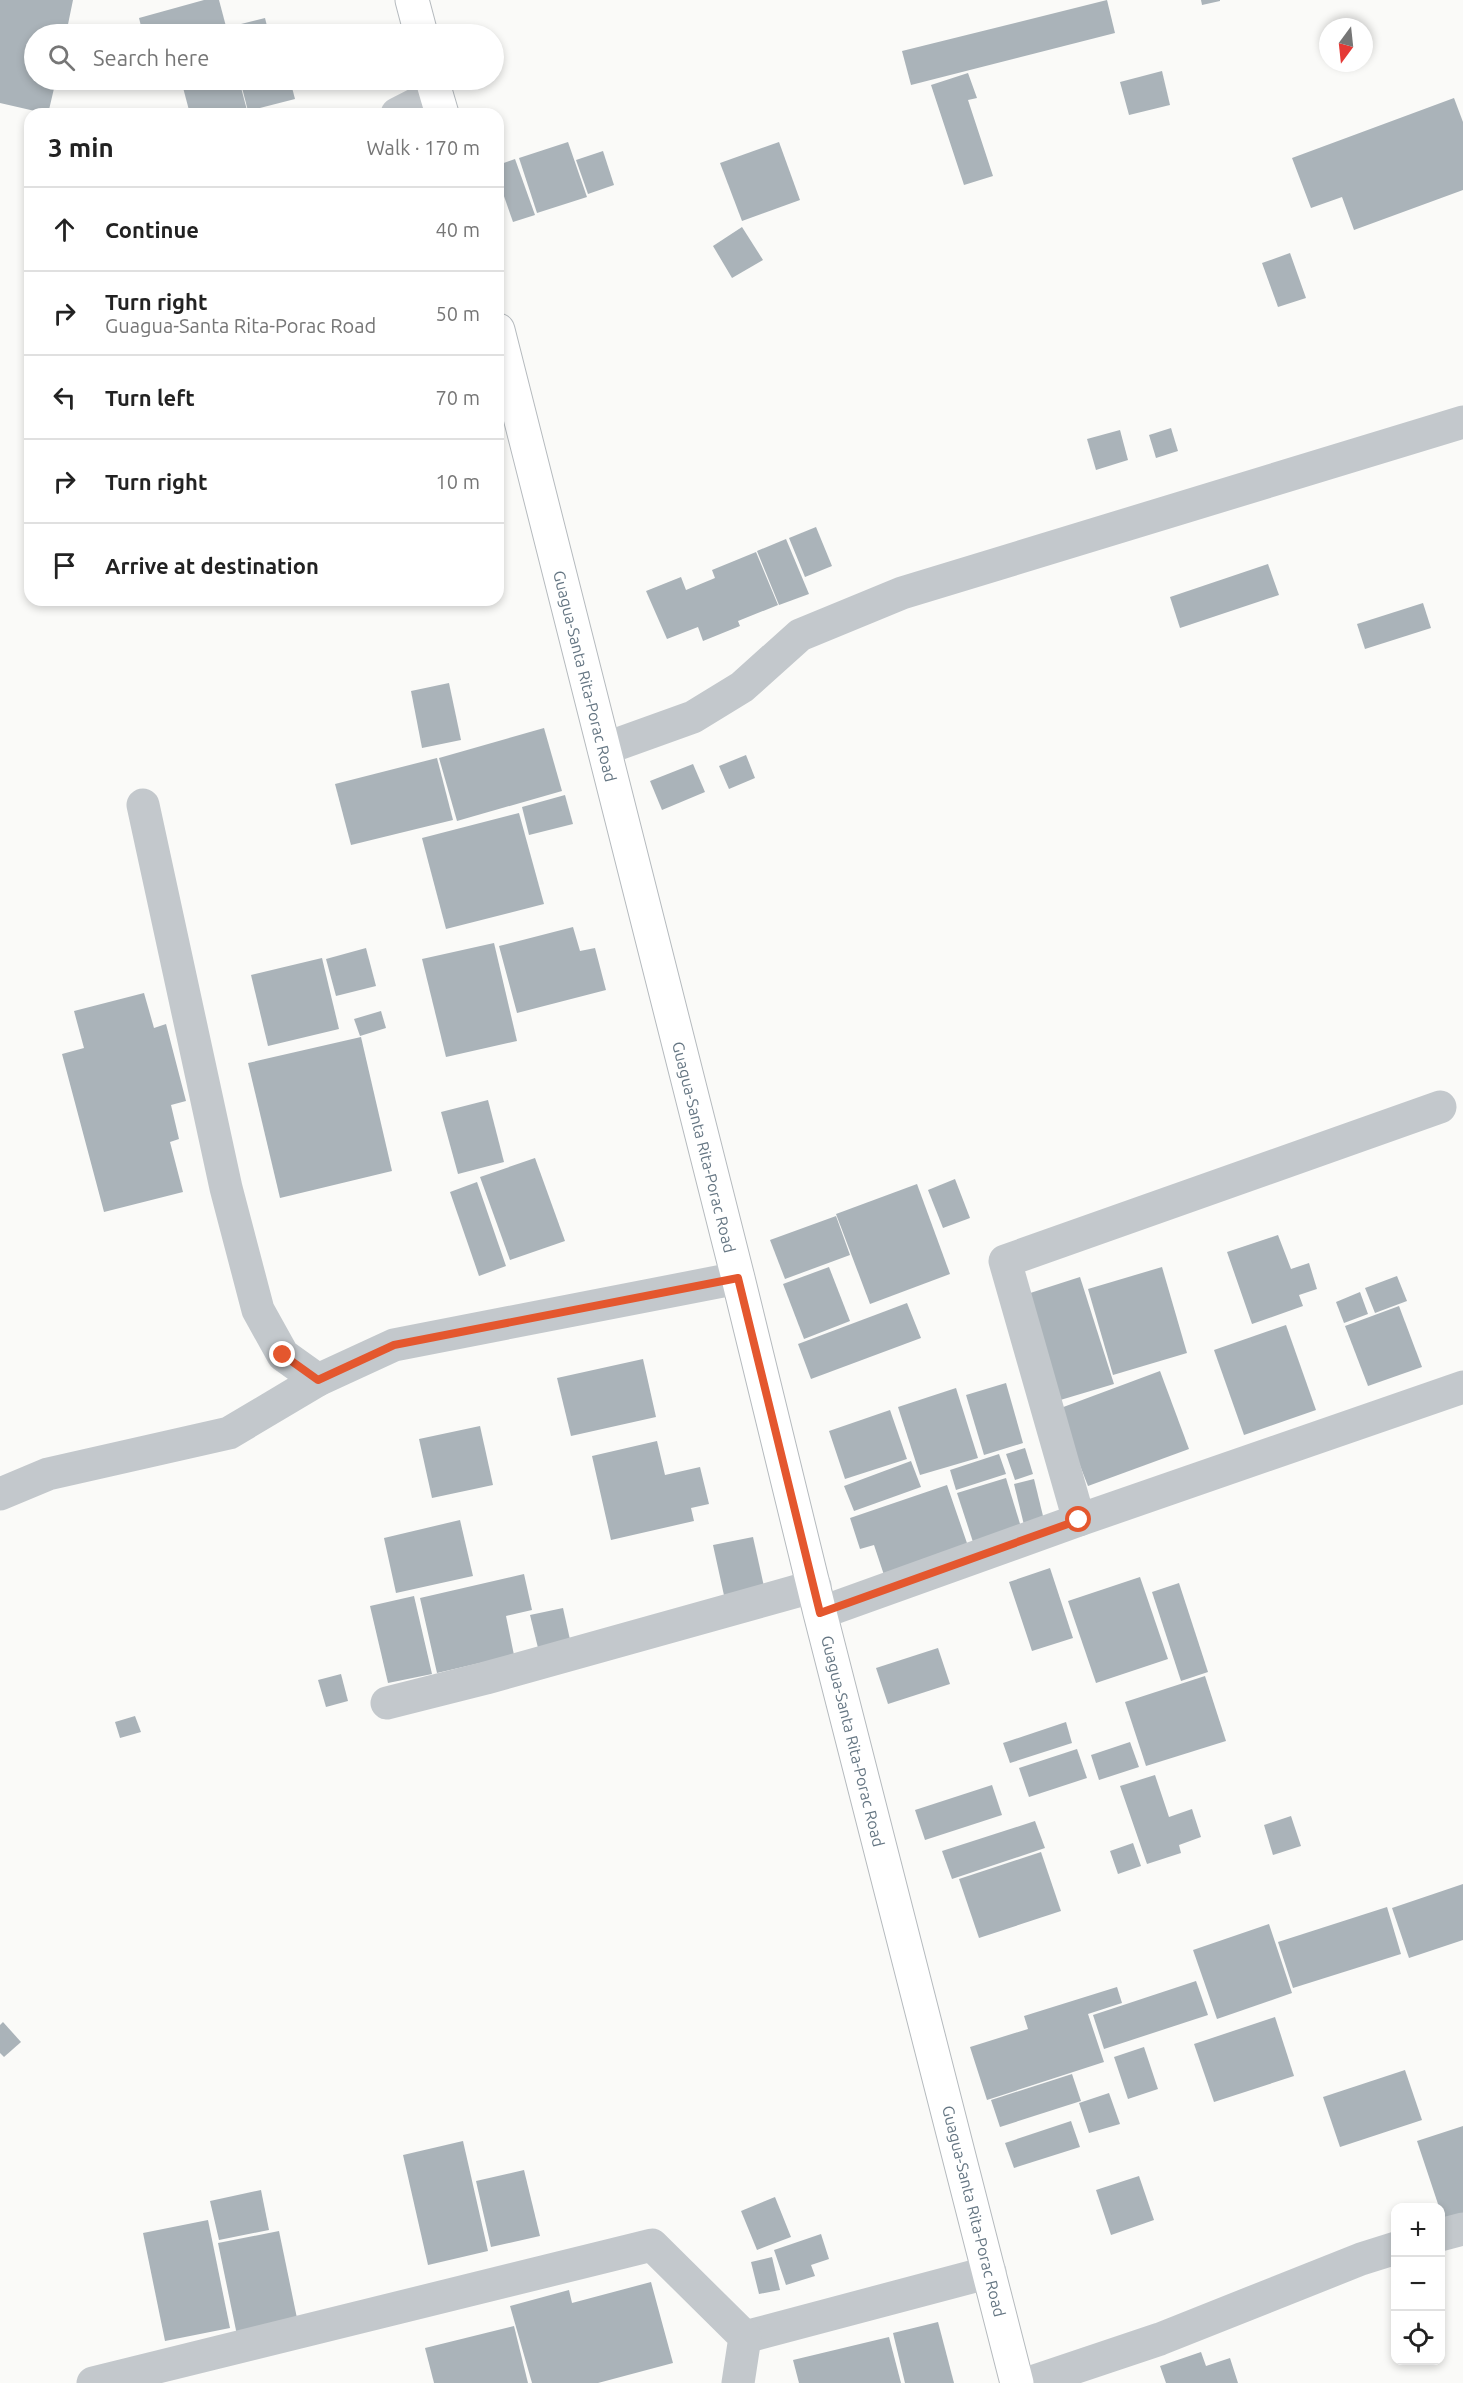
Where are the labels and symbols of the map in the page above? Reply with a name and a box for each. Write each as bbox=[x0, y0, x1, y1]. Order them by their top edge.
north arrow bbox=[1319, 18, 1373, 72]
street label: Guagua-Santa Rita-Porac Road bbox=[550, 569, 620, 783]
street label: Guagua-Santa Rita-Porac Road bbox=[669, 1040, 739, 1254]
route end bbox=[269, 1341, 295, 1367]
route start bbox=[1065, 1506, 1091, 1532]
street label: Guagua-Santa Rita-Porac Road bbox=[818, 1634, 888, 1848]
street label: Guagua-Santa Rita-Porac Road bbox=[939, 2104, 1009, 2318]

